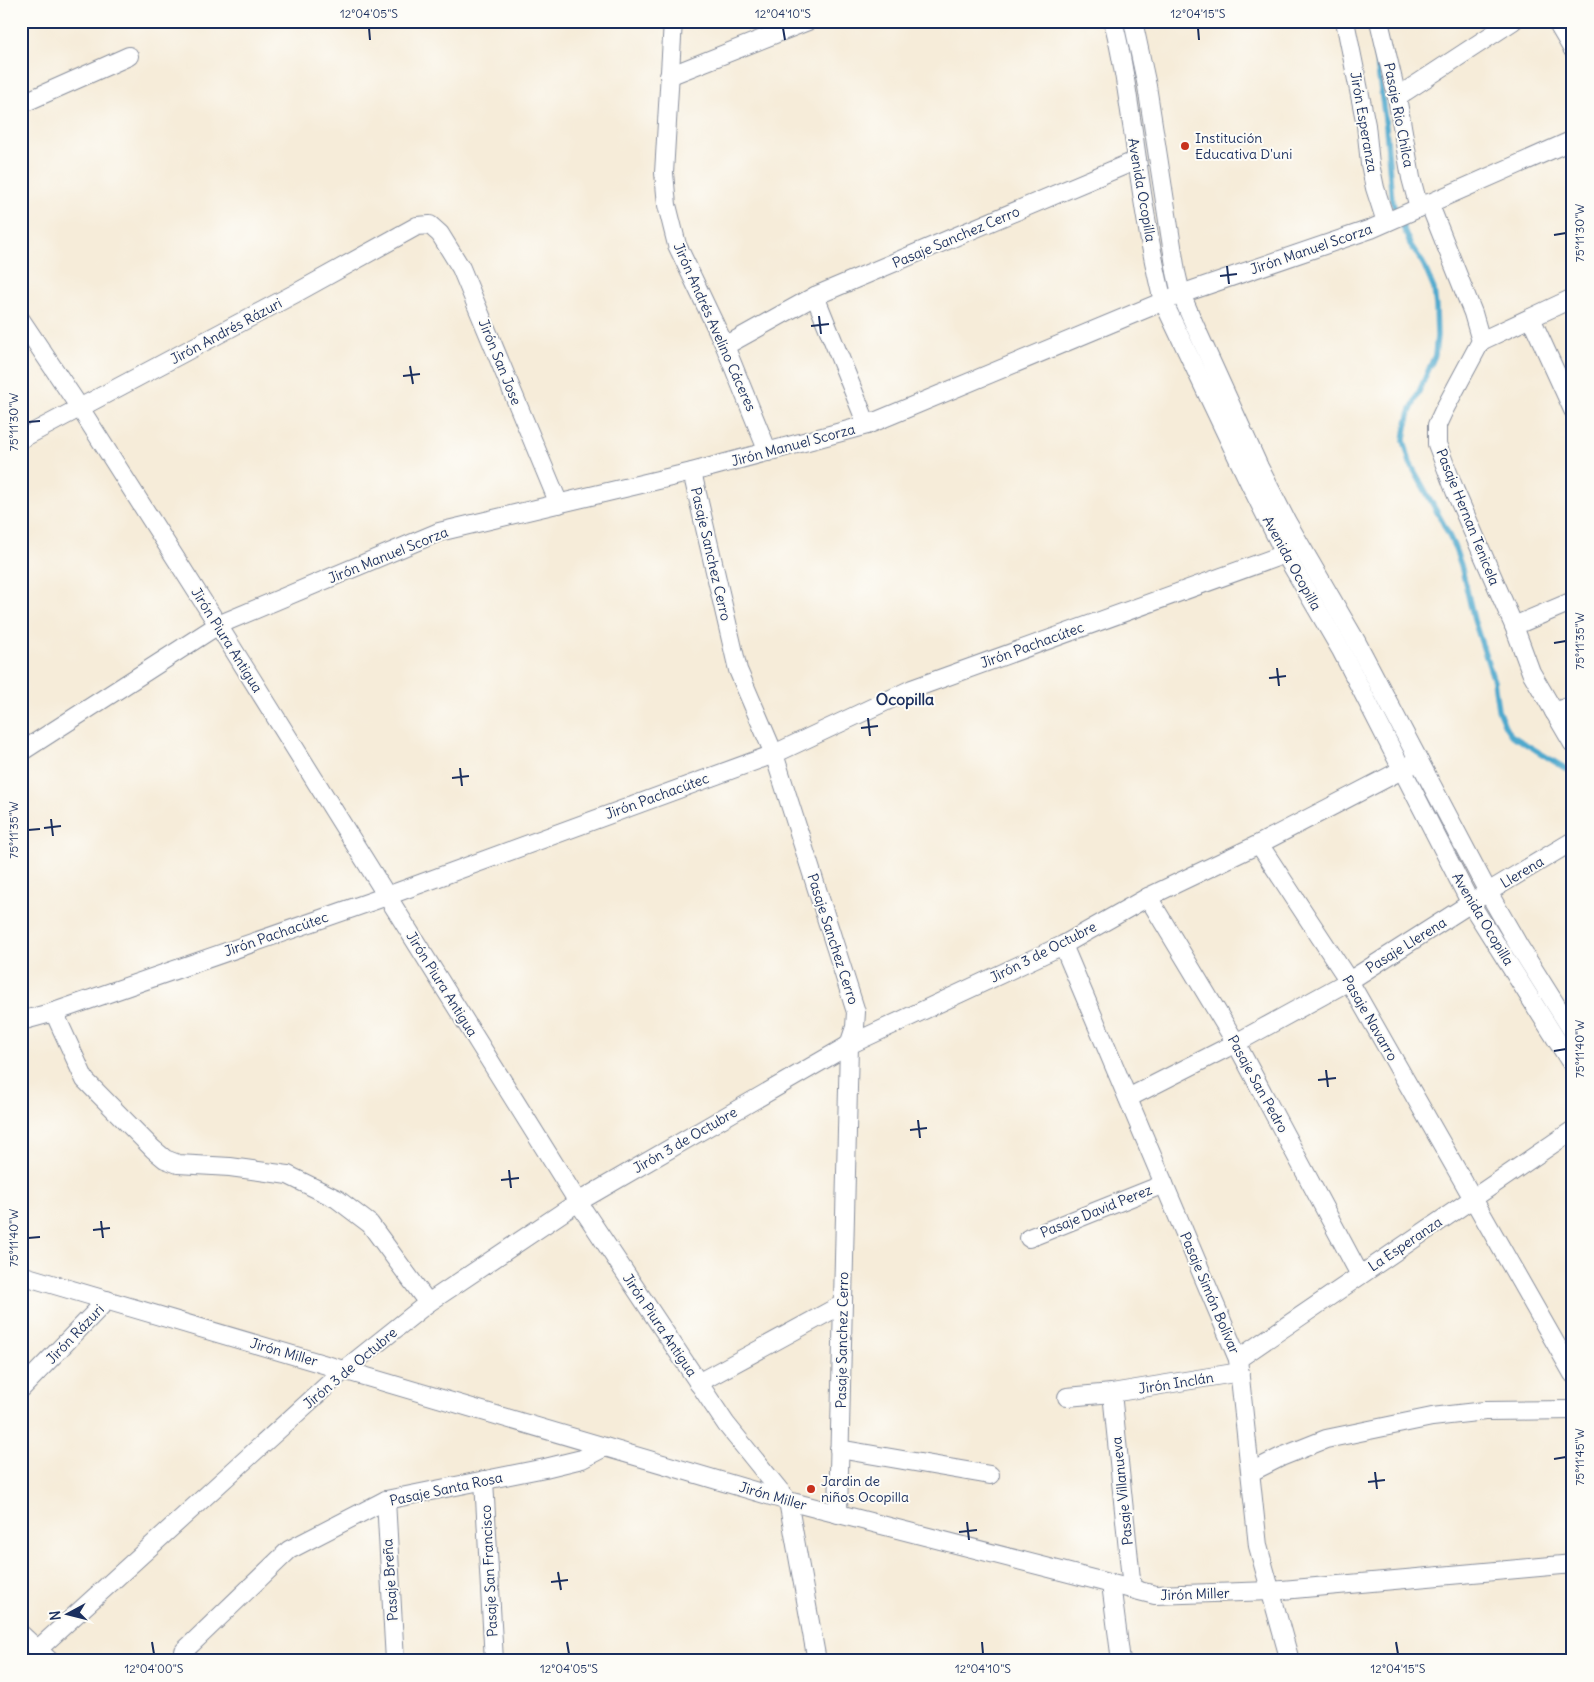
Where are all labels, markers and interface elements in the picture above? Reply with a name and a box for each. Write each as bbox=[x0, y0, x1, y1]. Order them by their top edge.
text: 12°04'05"S bbox=[340, 6, 398, 21]
text: 12°04'10"S bbox=[755, 6, 811, 21]
text: 12°04'15"S bbox=[1171, 6, 1226, 21]
street label: Pasaje Rio Chilca bbox=[1380, 61, 1418, 169]
street label: Jirón Esperanza bbox=[1346, 70, 1382, 174]
place label: Institución Educativa D'uni bbox=[1195, 129, 1292, 163]
street label: Avenida Ocopilla bbox=[1124, 137, 1160, 243]
marker: Institución Educativa D'uni bbox=[1179, 140, 1191, 152]
street label: Pasaje Sanchez Cerro bbox=[890, 202, 1023, 272]
text: 75°11'30"W bbox=[1572, 204, 1587, 262]
street label: Jirón Manuel Scorza bbox=[1248, 220, 1374, 278]
street label: Jirón Andrés Avelino Cáceres bbox=[670, 240, 760, 414]
street label: Jirón Andrés Rázuri bbox=[167, 294, 285, 368]
street label: Jirón San Jose bbox=[475, 316, 525, 408]
text: 75°11'30"W bbox=[6, 393, 21, 451]
street label: Jirón Manuel Scorza bbox=[729, 420, 857, 470]
street label: Pasaje Hernan Tenicela bbox=[1432, 446, 1504, 588]
street label: Pasaje Sanchez Cerro bbox=[687, 485, 735, 623]
street label: Avenida Ocopilla bbox=[1259, 513, 1325, 613]
street label: Jirón Manuel Scorza bbox=[325, 523, 451, 587]
street label: Jirón Piura Antigua bbox=[187, 584, 267, 696]
text: 75°11'35"W bbox=[1572, 612, 1587, 670]
street label: Jirón Pachacútec bbox=[978, 618, 1086, 672]
district label: Ocopilla bbox=[876, 689, 934, 710]
street label: Jirón Pachacútec bbox=[603, 769, 711, 823]
text: 75°11'35"W bbox=[6, 801, 21, 859]
street label: Llerena bbox=[1497, 852, 1547, 892]
street label: Avenida Ocopilla bbox=[1448, 869, 1518, 969]
street label: Pasaje Sanchez Cerro bbox=[803, 871, 863, 1007]
street label: Jirón Pachacútec bbox=[222, 908, 330, 960]
street label: Pasaje Llerena bbox=[1362, 913, 1450, 977]
street label: Jirón 3 de Octubre bbox=[987, 917, 1099, 987]
street label: Jirón Piura Antigua bbox=[402, 928, 482, 1040]
street label: Pasaje Navarro bbox=[1338, 972, 1402, 1064]
text: 75°11'40"W bbox=[1572, 1020, 1587, 1078]
street label: Pasaje San Pedro bbox=[1224, 1032, 1292, 1136]
street label: Jirón 3 de Octubre bbox=[630, 1103, 740, 1177]
street label: Pasaje David Perez bbox=[1038, 1180, 1155, 1242]
text: 75°11'40"W bbox=[6, 1209, 21, 1267]
street label: La Esperanza bbox=[1365, 1213, 1445, 1275]
street label: Pasaje Simón Bolívar bbox=[1176, 1229, 1244, 1357]
street label: Jirón Piura Antigua bbox=[619, 1270, 701, 1380]
street label: Pasaje Sanchez Cerro bbox=[832, 1271, 852, 1408]
street label: Jirón Rázuri bbox=[42, 1300, 108, 1368]
street label: Jirón 3 de Octubre bbox=[299, 1323, 401, 1413]
street label: Jirón Miller bbox=[248, 1334, 320, 1370]
street label: Jirón Inclán bbox=[1137, 1368, 1215, 1398]
text: 75°11'45"W bbox=[1572, 1428, 1587, 1486]
street label: Pasaje Villanueva bbox=[1107, 1436, 1137, 1546]
street label: Pasaje Santa Rosa bbox=[388, 1468, 504, 1510]
place label: Jardin de niños Ocopilla bbox=[821, 1472, 909, 1506]
street label: Jirón Miller bbox=[737, 1478, 809, 1514]
marker: Jardin de niños Ocopilla bbox=[805, 1483, 817, 1495]
street label: Pasaje San Francisco bbox=[477, 1504, 501, 1637]
street label: Pasaje Breña bbox=[378, 1538, 402, 1622]
street label: Jirón Miller bbox=[1160, 1584, 1230, 1604]
north arrow bbox=[42, 1590, 92, 1640]
text: N bbox=[46, 1610, 65, 1621]
text: 12°04'00"S bbox=[124, 1661, 184, 1676]
text: 12°04'05"S bbox=[540, 1661, 598, 1676]
text: 12°04'10"S bbox=[955, 1661, 1011, 1676]
text: 12°04'15"S bbox=[1371, 1661, 1426, 1676]

